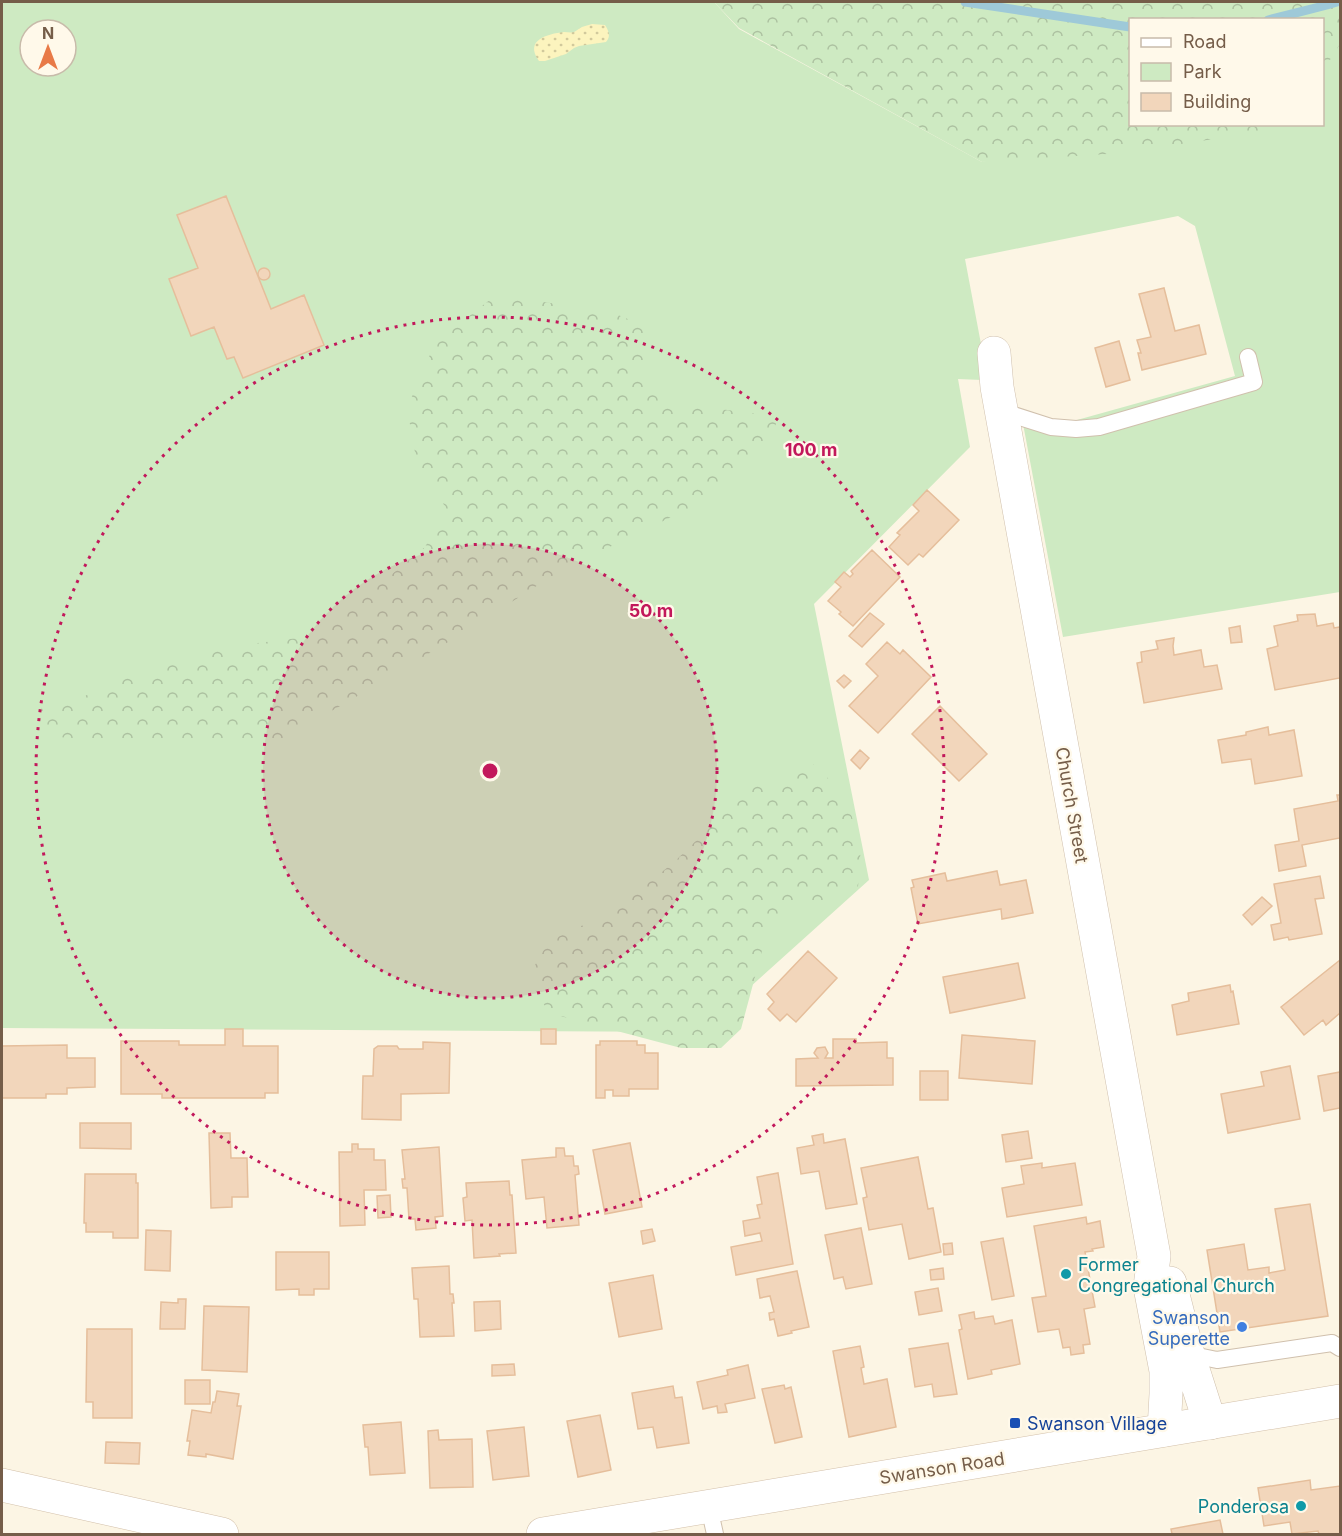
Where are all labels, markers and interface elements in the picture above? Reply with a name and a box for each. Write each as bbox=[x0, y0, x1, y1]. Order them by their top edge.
north arrow bbox=[18, 18, 78, 78]
legend bbox=[1129, 18, 1324, 126]
text: N bbox=[42, 23, 54, 43]
text: Road bbox=[1183, 31, 1226, 52]
text: Park bbox=[1183, 61, 1222, 82]
text: Building bbox=[1183, 91, 1251, 112]
text: 100 m bbox=[785, 439, 837, 460]
text: 50 m bbox=[629, 600, 673, 621]
street label: Church Street bbox=[1051, 745, 1093, 865]
centre of rings bbox=[480, 761, 500, 781]
place label: Former Congregational Church bbox=[1078, 1254, 1275, 1296]
marker: Former Congregational Church bbox=[1059, 1267, 1073, 1281]
place label: Swanson Superette bbox=[1148, 1307, 1230, 1349]
marker: Swanson Superette bbox=[1235, 1320, 1249, 1334]
place label: Swanson Village bbox=[1027, 1413, 1167, 1434]
marker: Swanson Village bbox=[1008, 1416, 1022, 1430]
street label: Swanson Road bbox=[878, 1448, 1006, 1488]
place label: Ponderosa bbox=[1198, 1496, 1289, 1517]
marker: Ponderosa bbox=[1294, 1499, 1308, 1513]

